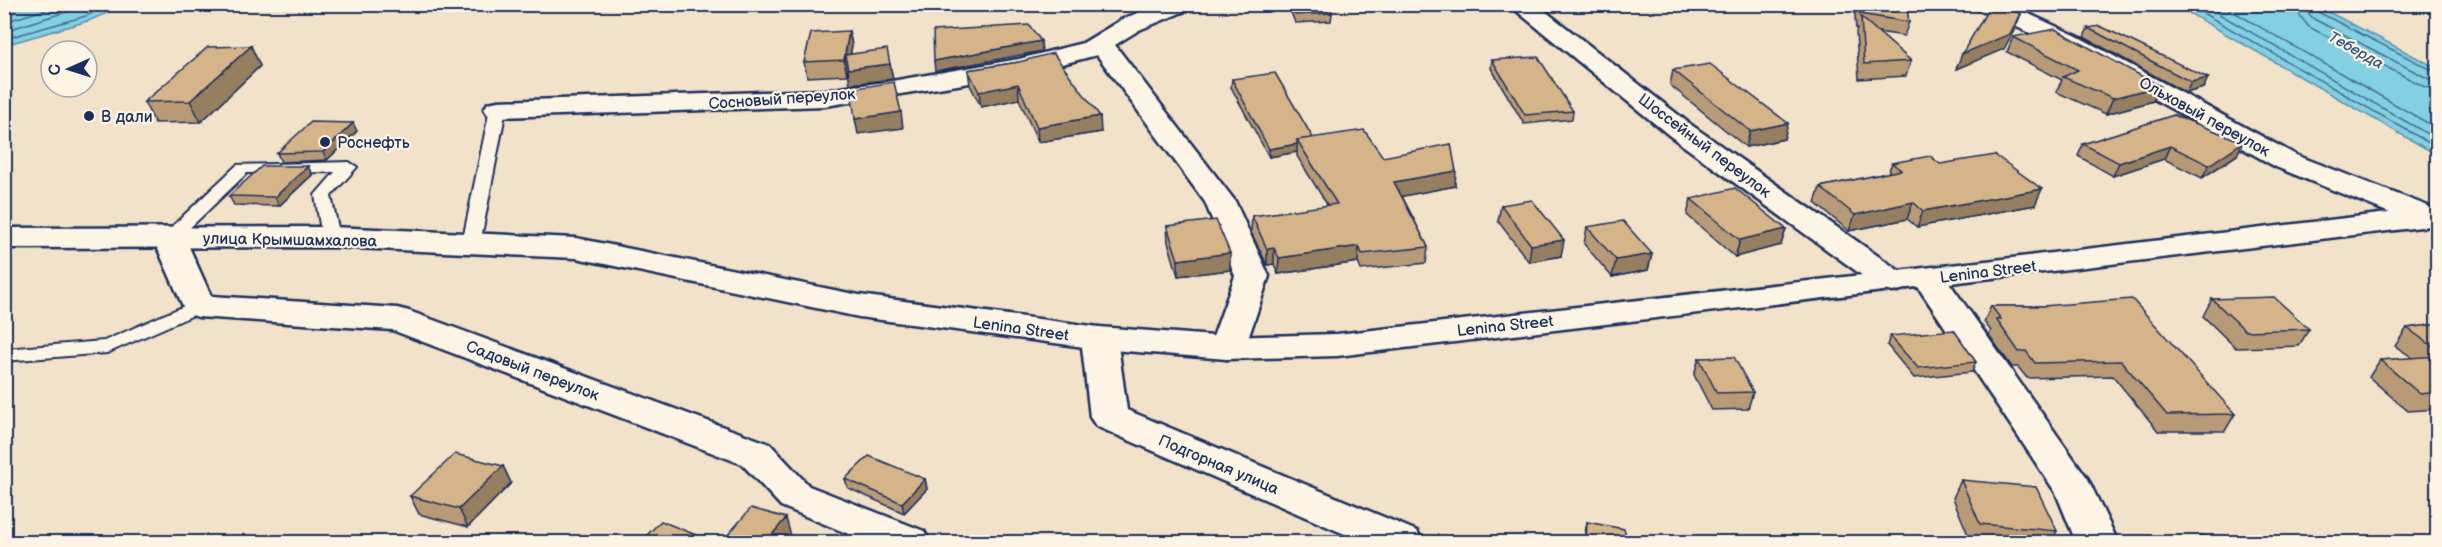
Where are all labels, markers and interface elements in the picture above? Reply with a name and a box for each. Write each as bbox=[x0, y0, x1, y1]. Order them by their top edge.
water label: Теберда bbox=[2325, 28, 2387, 73]
north arrow bbox=[39, 39, 99, 99]
text: С bbox=[46, 64, 65, 76]
street label: Ольховый переулок bbox=[2136, 73, 2273, 161]
street label: Сосновый переулок bbox=[708, 85, 857, 114]
street label: Шоссейный переулок bbox=[1634, 90, 1775, 203]
place label: В дали bbox=[101, 108, 153, 127]
marker: В дали bbox=[82, 109, 96, 123]
place label: Роснефть bbox=[337, 134, 410, 153]
marker: Роснефть bbox=[318, 135, 332, 149]
street label: улица Крымшамхалова bbox=[203, 229, 378, 252]
street label: Lenina Street bbox=[1939, 257, 2038, 288]
street label: Lenina Street bbox=[1456, 312, 1554, 341]
street label: Lenina Street bbox=[971, 313, 1070, 346]
street label: Садовый переулок bbox=[463, 337, 602, 406]
street label: Подгорная улица bbox=[1155, 431, 1282, 500]

